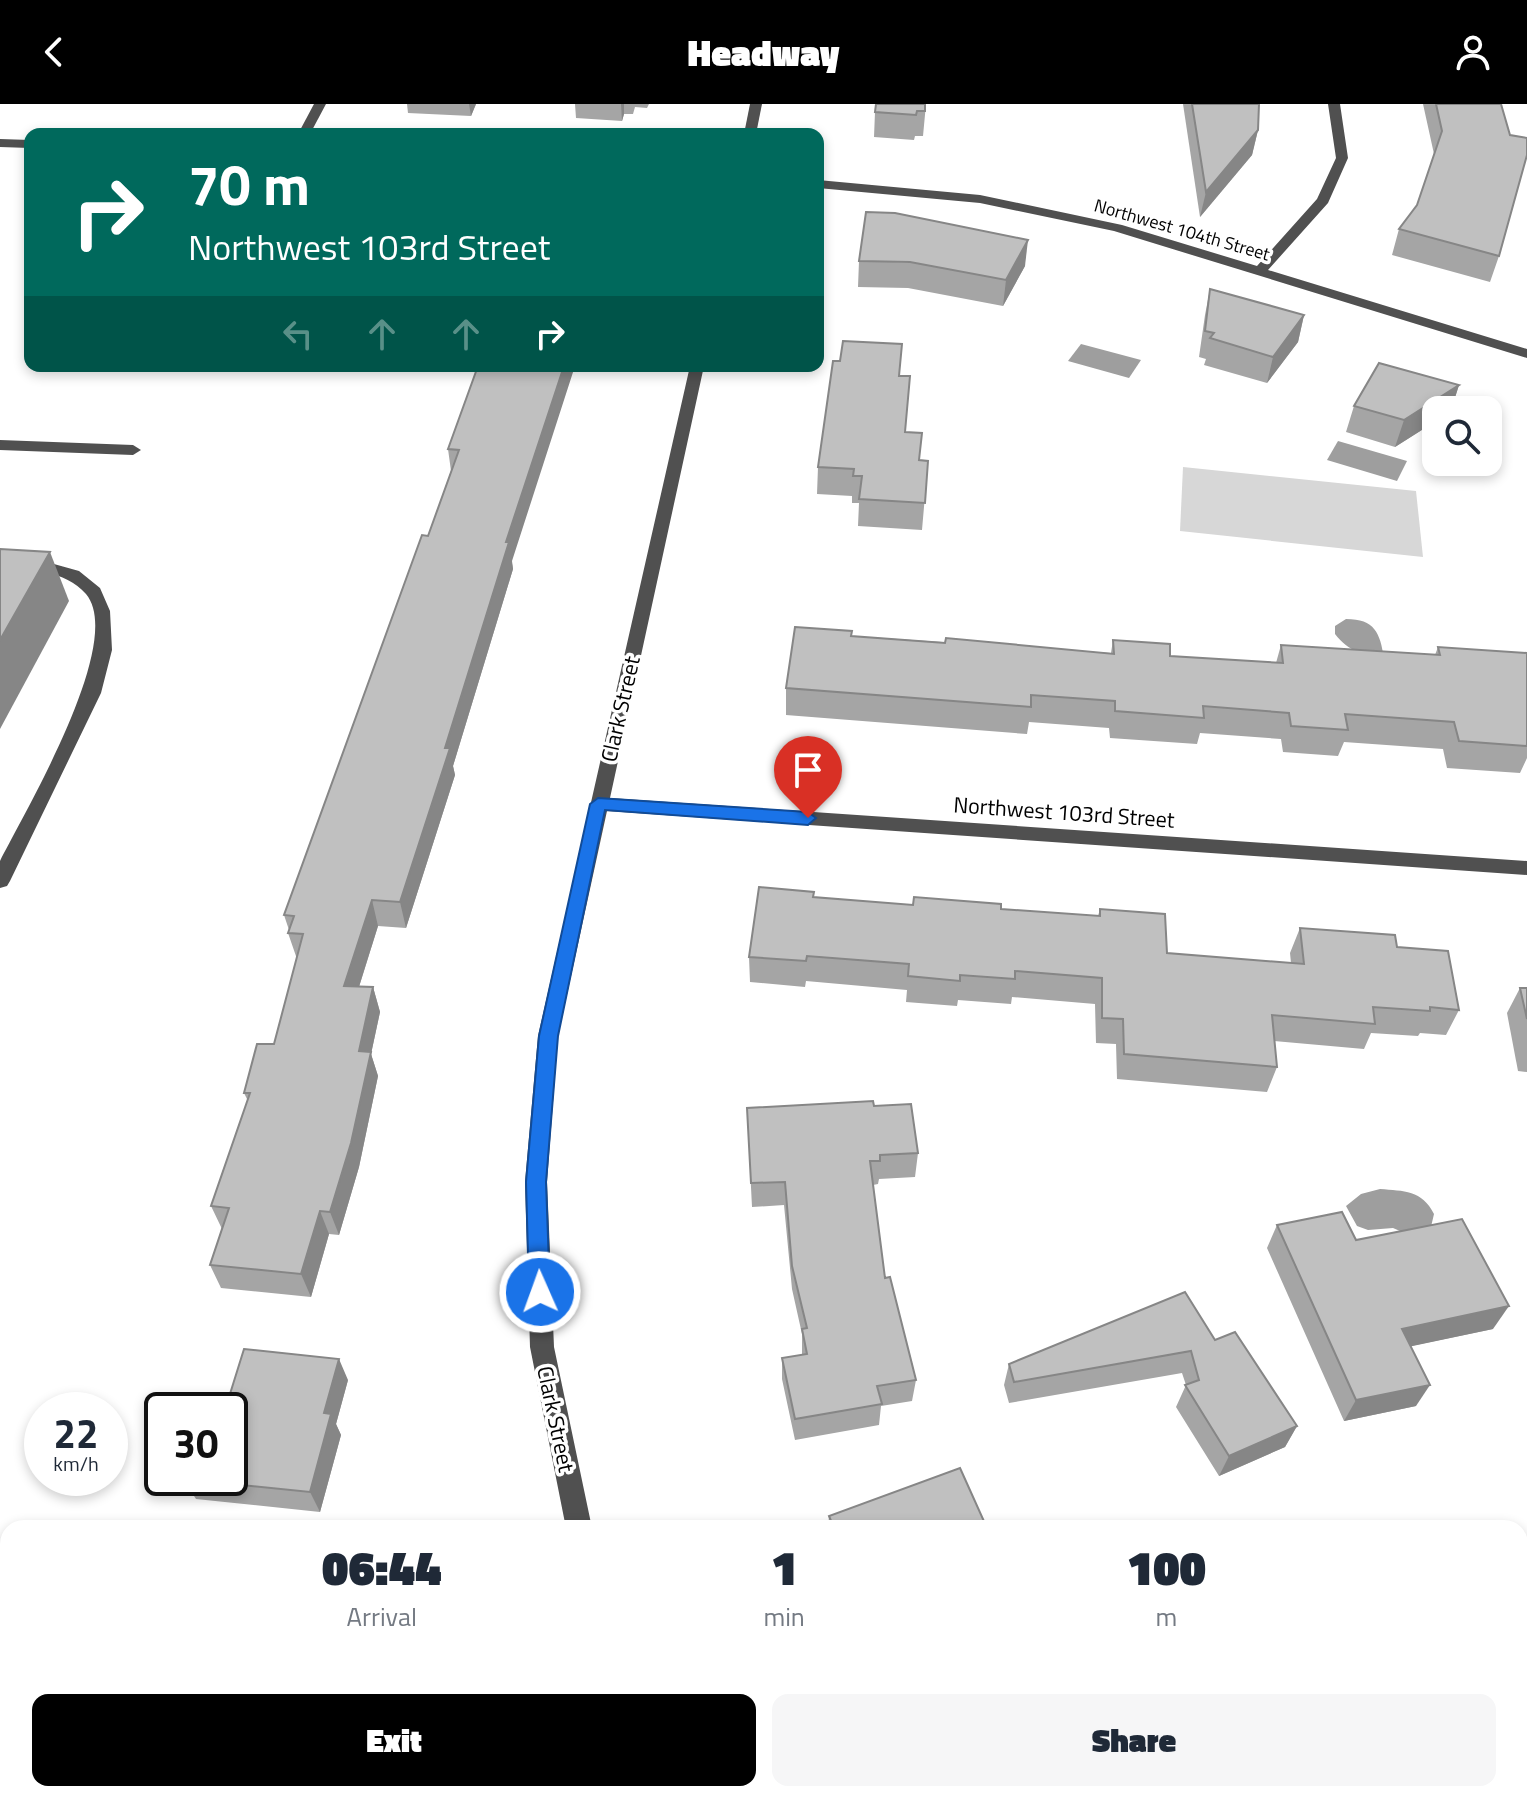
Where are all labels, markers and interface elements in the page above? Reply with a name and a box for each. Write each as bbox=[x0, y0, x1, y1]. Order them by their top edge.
text: Headway bbox=[688, 25, 839, 80]
icon: back bbox=[32, 30, 76, 74]
icon: person bbox=[1451, 30, 1495, 74]
text: 70 m bbox=[188, 142, 310, 227]
icon: right bbox=[56, 160, 160, 264]
street label: Northwest 104th Street bbox=[1091, 192, 1274, 268]
text: Northwest 103rd Street bbox=[188, 219, 550, 274]
icon: left bbox=[276, 312, 320, 356]
icon: ahead bbox=[360, 312, 404, 356]
icon: ahead bbox=[444, 312, 488, 356]
icon: right bbox=[528, 312, 572, 356]
map controls bbox=[1422, 396, 1502, 476]
button: search bbox=[1422, 396, 1502, 476]
street label: Clark Street bbox=[591, 652, 649, 765]
pin bbox=[774, 736, 842, 818]
icon: arrive bbox=[786, 748, 830, 792]
street label: Northwest 103rd Street bbox=[952, 787, 1176, 837]
position arrow bbox=[498, 1250, 582, 1334]
street label: Clark Street bbox=[528, 1363, 584, 1476]
speed limit sign: 30 bbox=[144, 1392, 248, 1496]
text: 22 bbox=[54, 1403, 98, 1464]
text: km/h bbox=[53, 1448, 99, 1479]
text: 06:44 bbox=[322, 1531, 441, 1604]
text: 1 bbox=[771, 1531, 797, 1604]
text: 100 bbox=[1127, 1531, 1206, 1604]
text: Arrival bbox=[346, 1597, 417, 1636]
text: min bbox=[763, 1597, 805, 1636]
text: m bbox=[1156, 1597, 1177, 1636]
button: Exit bbox=[32, 1694, 756, 1786]
button: Share bbox=[772, 1694, 1496, 1786]

